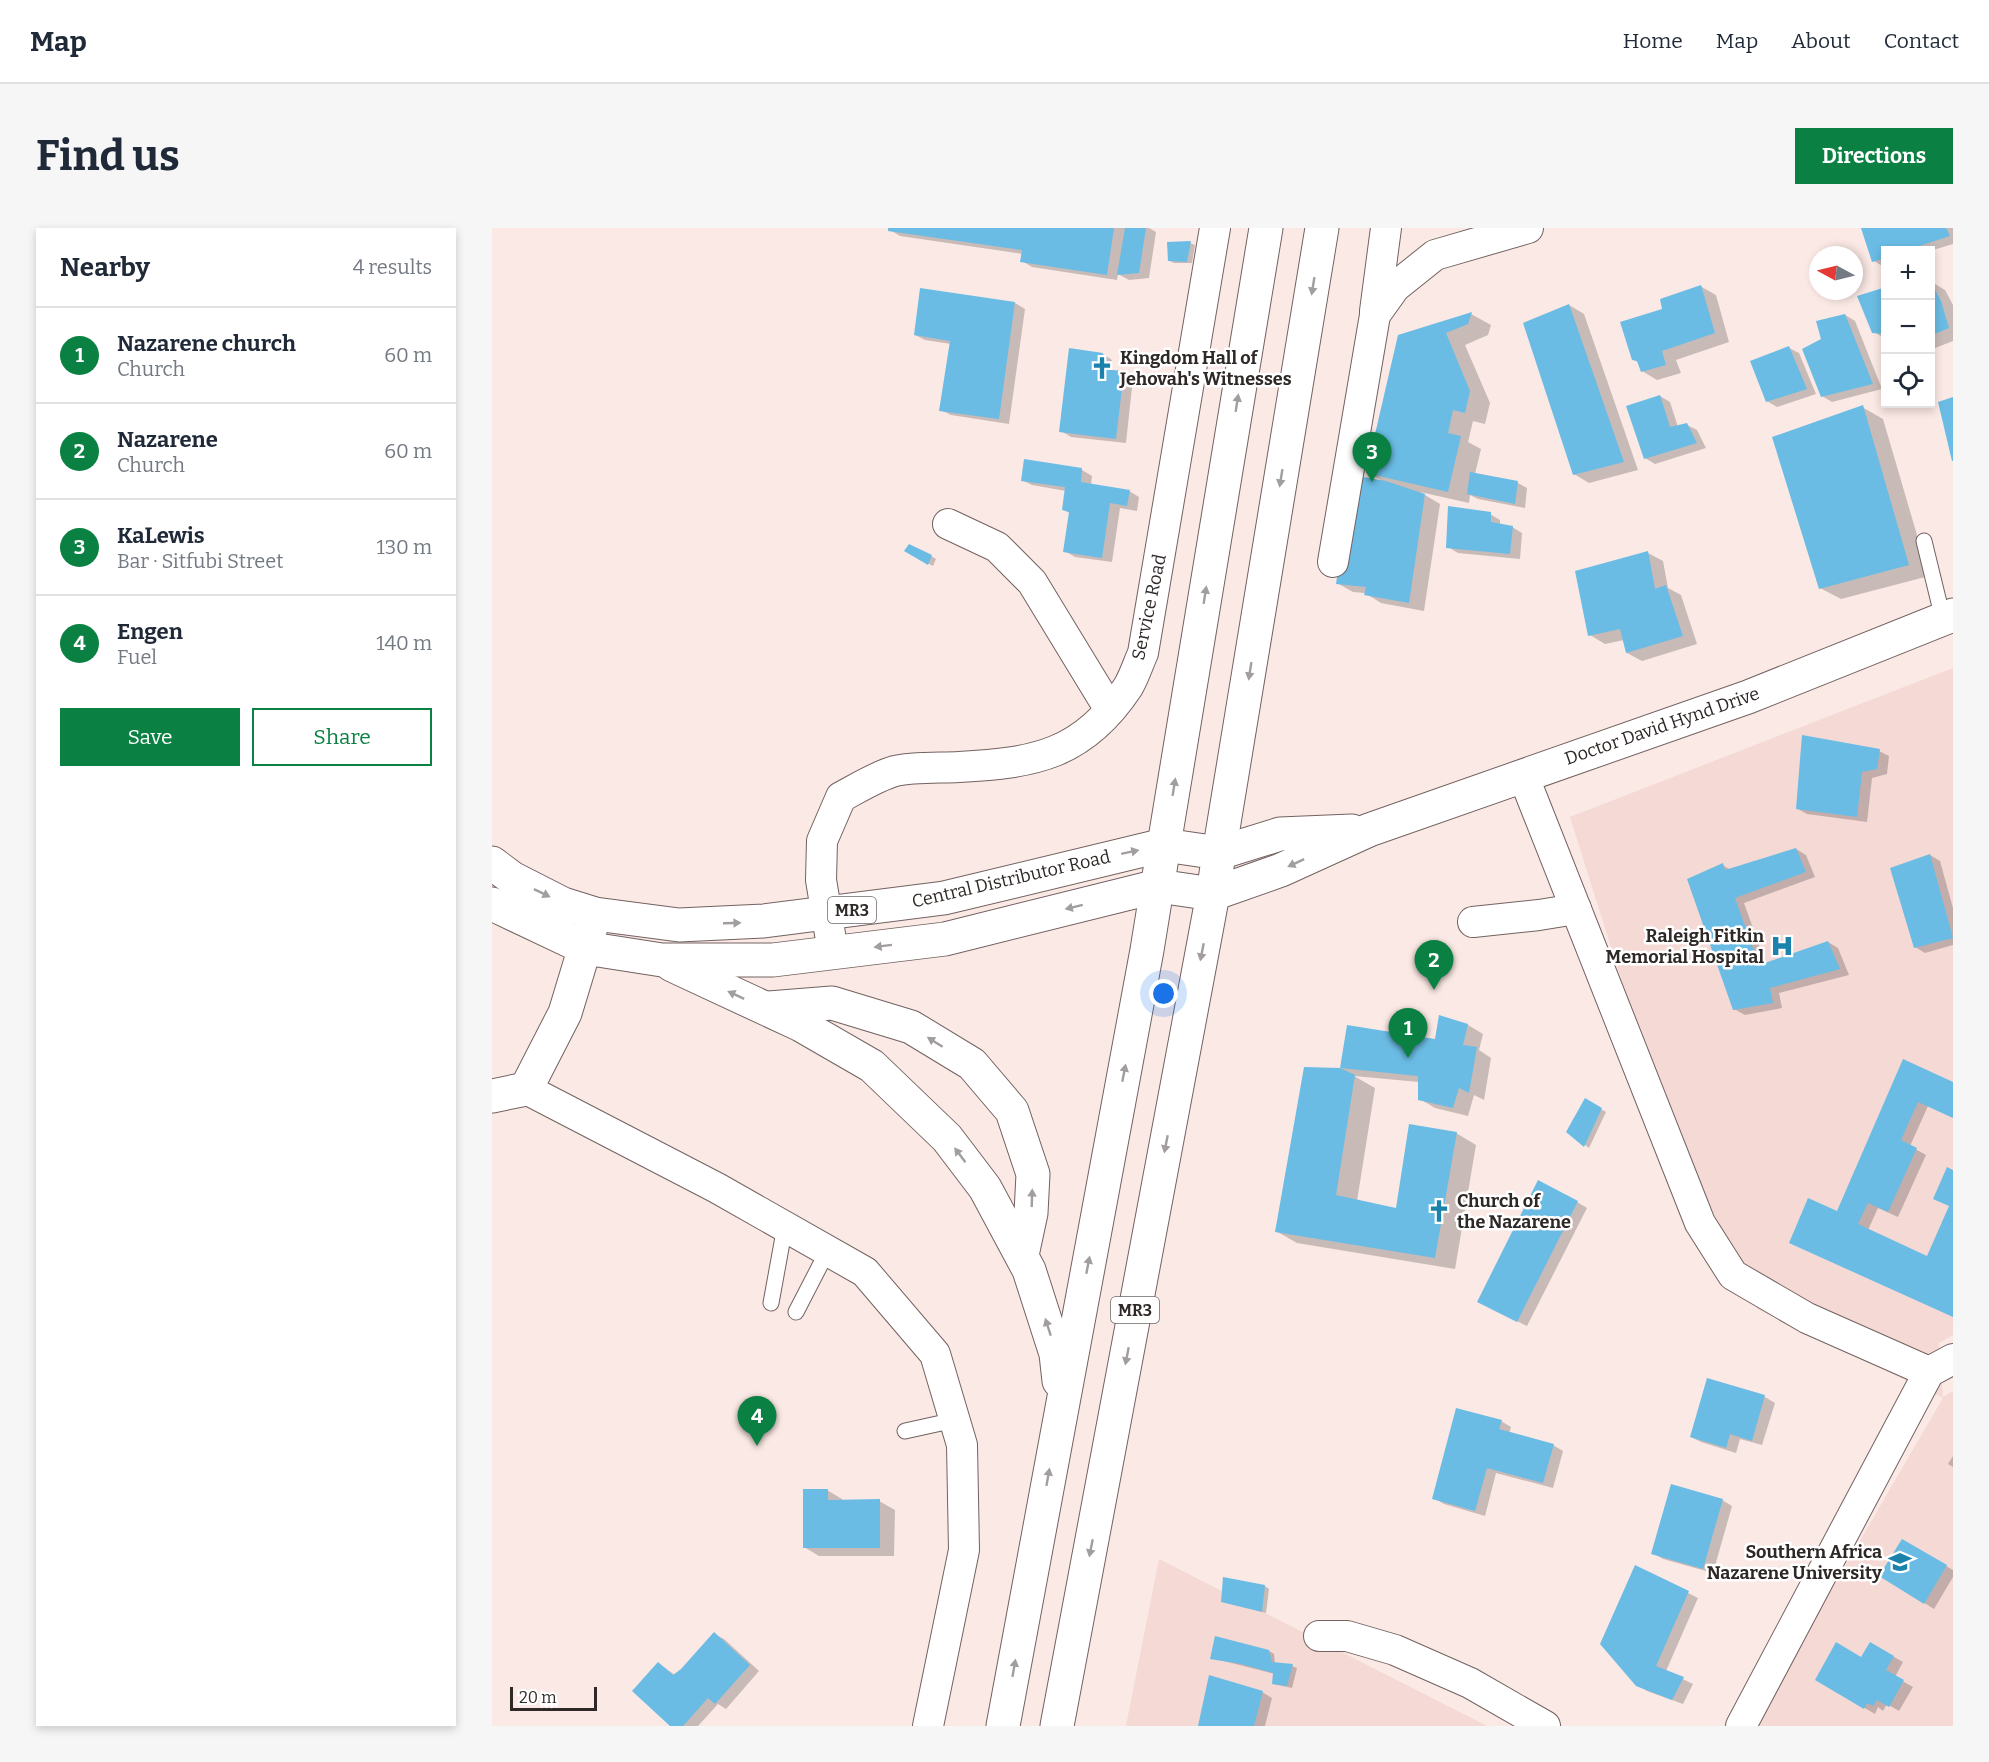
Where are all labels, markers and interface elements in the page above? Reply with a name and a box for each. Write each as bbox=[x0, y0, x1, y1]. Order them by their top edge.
text: Map bbox=[30, 25, 87, 58]
text: Home bbox=[1623, 28, 1683, 54]
text: Map bbox=[1716, 28, 1758, 54]
text: About bbox=[1791, 28, 1851, 54]
text: Contact bbox=[1884, 28, 1959, 54]
button: Directions bbox=[1795, 128, 1953, 184]
text: Find us bbox=[36, 131, 180, 181]
north arrow bbox=[1809, 246, 1863, 300]
map controls bbox=[1881, 246, 1935, 408]
button: + bbox=[1881, 246, 1935, 300]
text: Nearby bbox=[60, 252, 150, 283]
text: 4 results bbox=[353, 255, 432, 279]
one-way arrow bbox=[1308, 276, 1317, 295]
button: − bbox=[1881, 300, 1935, 354]
text: Nazarene church bbox=[117, 330, 296, 357]
text: 1 bbox=[75, 343, 84, 367]
text: 60 m bbox=[384, 343, 432, 367]
place label: Kingdom Hall of Jehovah's Witnesses bbox=[1119, 347, 1292, 390]
button: locate bbox=[1881, 354, 1935, 408]
church icon: Kingdom Hall of Jehovah's Witnesses bbox=[1089, 355, 1115, 381]
text: Church bbox=[117, 357, 185, 381]
one-way arrow bbox=[1233, 393, 1242, 412]
text: Nazarene bbox=[117, 426, 218, 453]
pin: 3 bbox=[1352, 432, 1392, 482]
text: 2 bbox=[74, 439, 85, 463]
text: 60 m bbox=[384, 439, 432, 463]
text: Church bbox=[117, 453, 185, 477]
one-way arrow bbox=[1277, 469, 1286, 488]
text: KaLewis bbox=[117, 522, 205, 549]
text: 3 bbox=[74, 535, 85, 559]
text: 130 m bbox=[377, 535, 432, 559]
text: Bar · Sitfubi Street bbox=[117, 549, 283, 573]
street label: Service Road bbox=[1127, 552, 1171, 662]
one-way arrow bbox=[1201, 585, 1210, 604]
text: Engen bbox=[117, 618, 183, 645]
text: 4 bbox=[73, 631, 86, 655]
text: 140 m bbox=[376, 631, 432, 655]
text: Fuel bbox=[117, 645, 157, 669]
one-way arrow bbox=[1245, 661, 1254, 680]
street label: Doctor David Hynd Drive bbox=[1562, 682, 1762, 770]
button: Save bbox=[60, 708, 240, 766]
button: Share bbox=[252, 708, 432, 766]
one-way arrow bbox=[1169, 778, 1178, 797]
street label: Central Distributor Road bbox=[910, 845, 1113, 913]
one-way arrow bbox=[1121, 847, 1139, 857]
one-way arrow bbox=[1287, 858, 1305, 868]
one-way arrow bbox=[533, 889, 550, 898]
road number: MR3 bbox=[828, 897, 876, 923]
one-way arrow bbox=[1064, 903, 1083, 913]
one-way arrow bbox=[723, 918, 742, 927]
place label: Raleigh Fitkin Memorial Hospital bbox=[1606, 925, 1764, 968]
hospital icon: Raleigh Fitkin Memorial Hospital bbox=[1769, 933, 1795, 959]
pin: 2 bbox=[1414, 940, 1454, 990]
one-way arrow bbox=[873, 941, 892, 951]
one-way arrow bbox=[1197, 943, 1206, 962]
your location bbox=[1149, 979, 1178, 1008]
one-way arrow bbox=[727, 990, 744, 999]
pin: 1 bbox=[1388, 1008, 1428, 1058]
one-way arrow bbox=[927, 1036, 943, 1047]
one-way arrow bbox=[1120, 1064, 1129, 1083]
one-way arrow bbox=[1161, 1134, 1170, 1153]
one-way arrow bbox=[954, 1147, 966, 1162]
one-way arrow bbox=[1027, 1189, 1037, 1208]
place label: Church of the Nazarene bbox=[1457, 1190, 1571, 1233]
church icon: Church of the Nazarene bbox=[1426, 1198, 1452, 1224]
one-way arrow bbox=[1084, 1255, 1093, 1274]
road number: MR3 bbox=[1111, 1297, 1159, 1323]
one-way arrow bbox=[1042, 1318, 1052, 1336]
one-way arrow bbox=[1122, 1347, 1131, 1366]
pin: 4 bbox=[738, 1396, 776, 1446]
one-way arrow bbox=[1044, 1467, 1053, 1486]
one-way arrow bbox=[1086, 1538, 1095, 1557]
place label: Southern Africa Nazarene University bbox=[1707, 1541, 1883, 1584]
school or university icon: Southern Africa Nazarene University bbox=[1887, 1549, 1913, 1575]
one-way arrow bbox=[1009, 1659, 1018, 1678]
scale bar bbox=[510, 1684, 597, 1712]
text: 20 m bbox=[519, 1688, 556, 1707]

